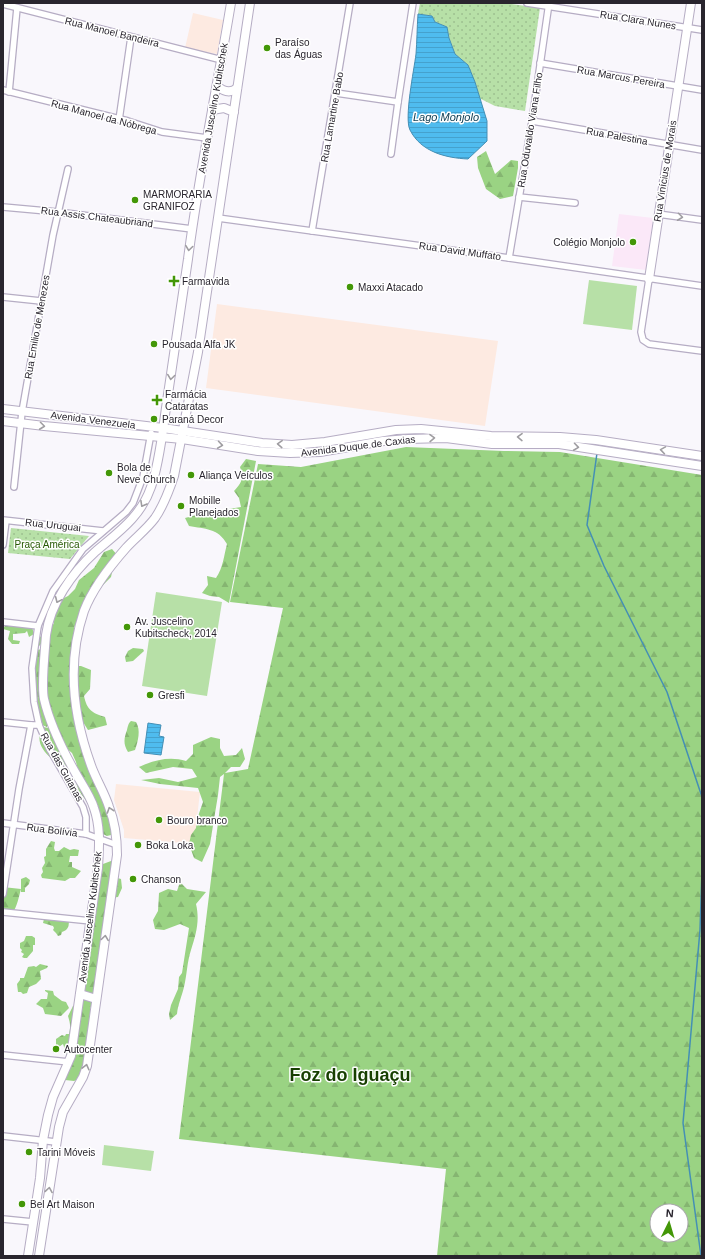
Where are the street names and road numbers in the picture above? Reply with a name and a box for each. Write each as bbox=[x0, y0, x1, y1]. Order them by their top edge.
street label: Rua Clara Nunes bbox=[599, 9, 677, 31]
street label: Rua Manoel Bandeira bbox=[64, 15, 161, 49]
street label: Avenida Juscelino Kubitschek bbox=[196, 41, 230, 174]
street label: Rua Marcus Pereira bbox=[576, 64, 666, 90]
street label: Rua Lamartine Babo bbox=[319, 70, 345, 163]
street label: Rua Oduvaldo Viana Filho bbox=[515, 71, 545, 188]
street label: Rua Manoel da Nóbrega bbox=[50, 98, 158, 137]
street label: Rua Vinícius de Morais bbox=[652, 119, 678, 223]
street label: Rua Palestina bbox=[585, 125, 649, 147]
street label: Rua Assis Chateaubriand bbox=[40, 205, 154, 229]
street label: Rua David Muffato bbox=[418, 240, 502, 262]
street label: Rua Emilio de Menezes bbox=[22, 274, 52, 380]
street label: Avenida Venezuela bbox=[50, 409, 137, 431]
street label: Avenida Duque de Caxias bbox=[300, 434, 416, 458]
street label: Rua Uruguai bbox=[25, 517, 81, 533]
street label: Rua das Guianas bbox=[38, 731, 86, 803]
street label: Rua Bolívia bbox=[26, 821, 78, 839]
street label: Avenida Juscelino Kubitschek bbox=[76, 850, 104, 983]

